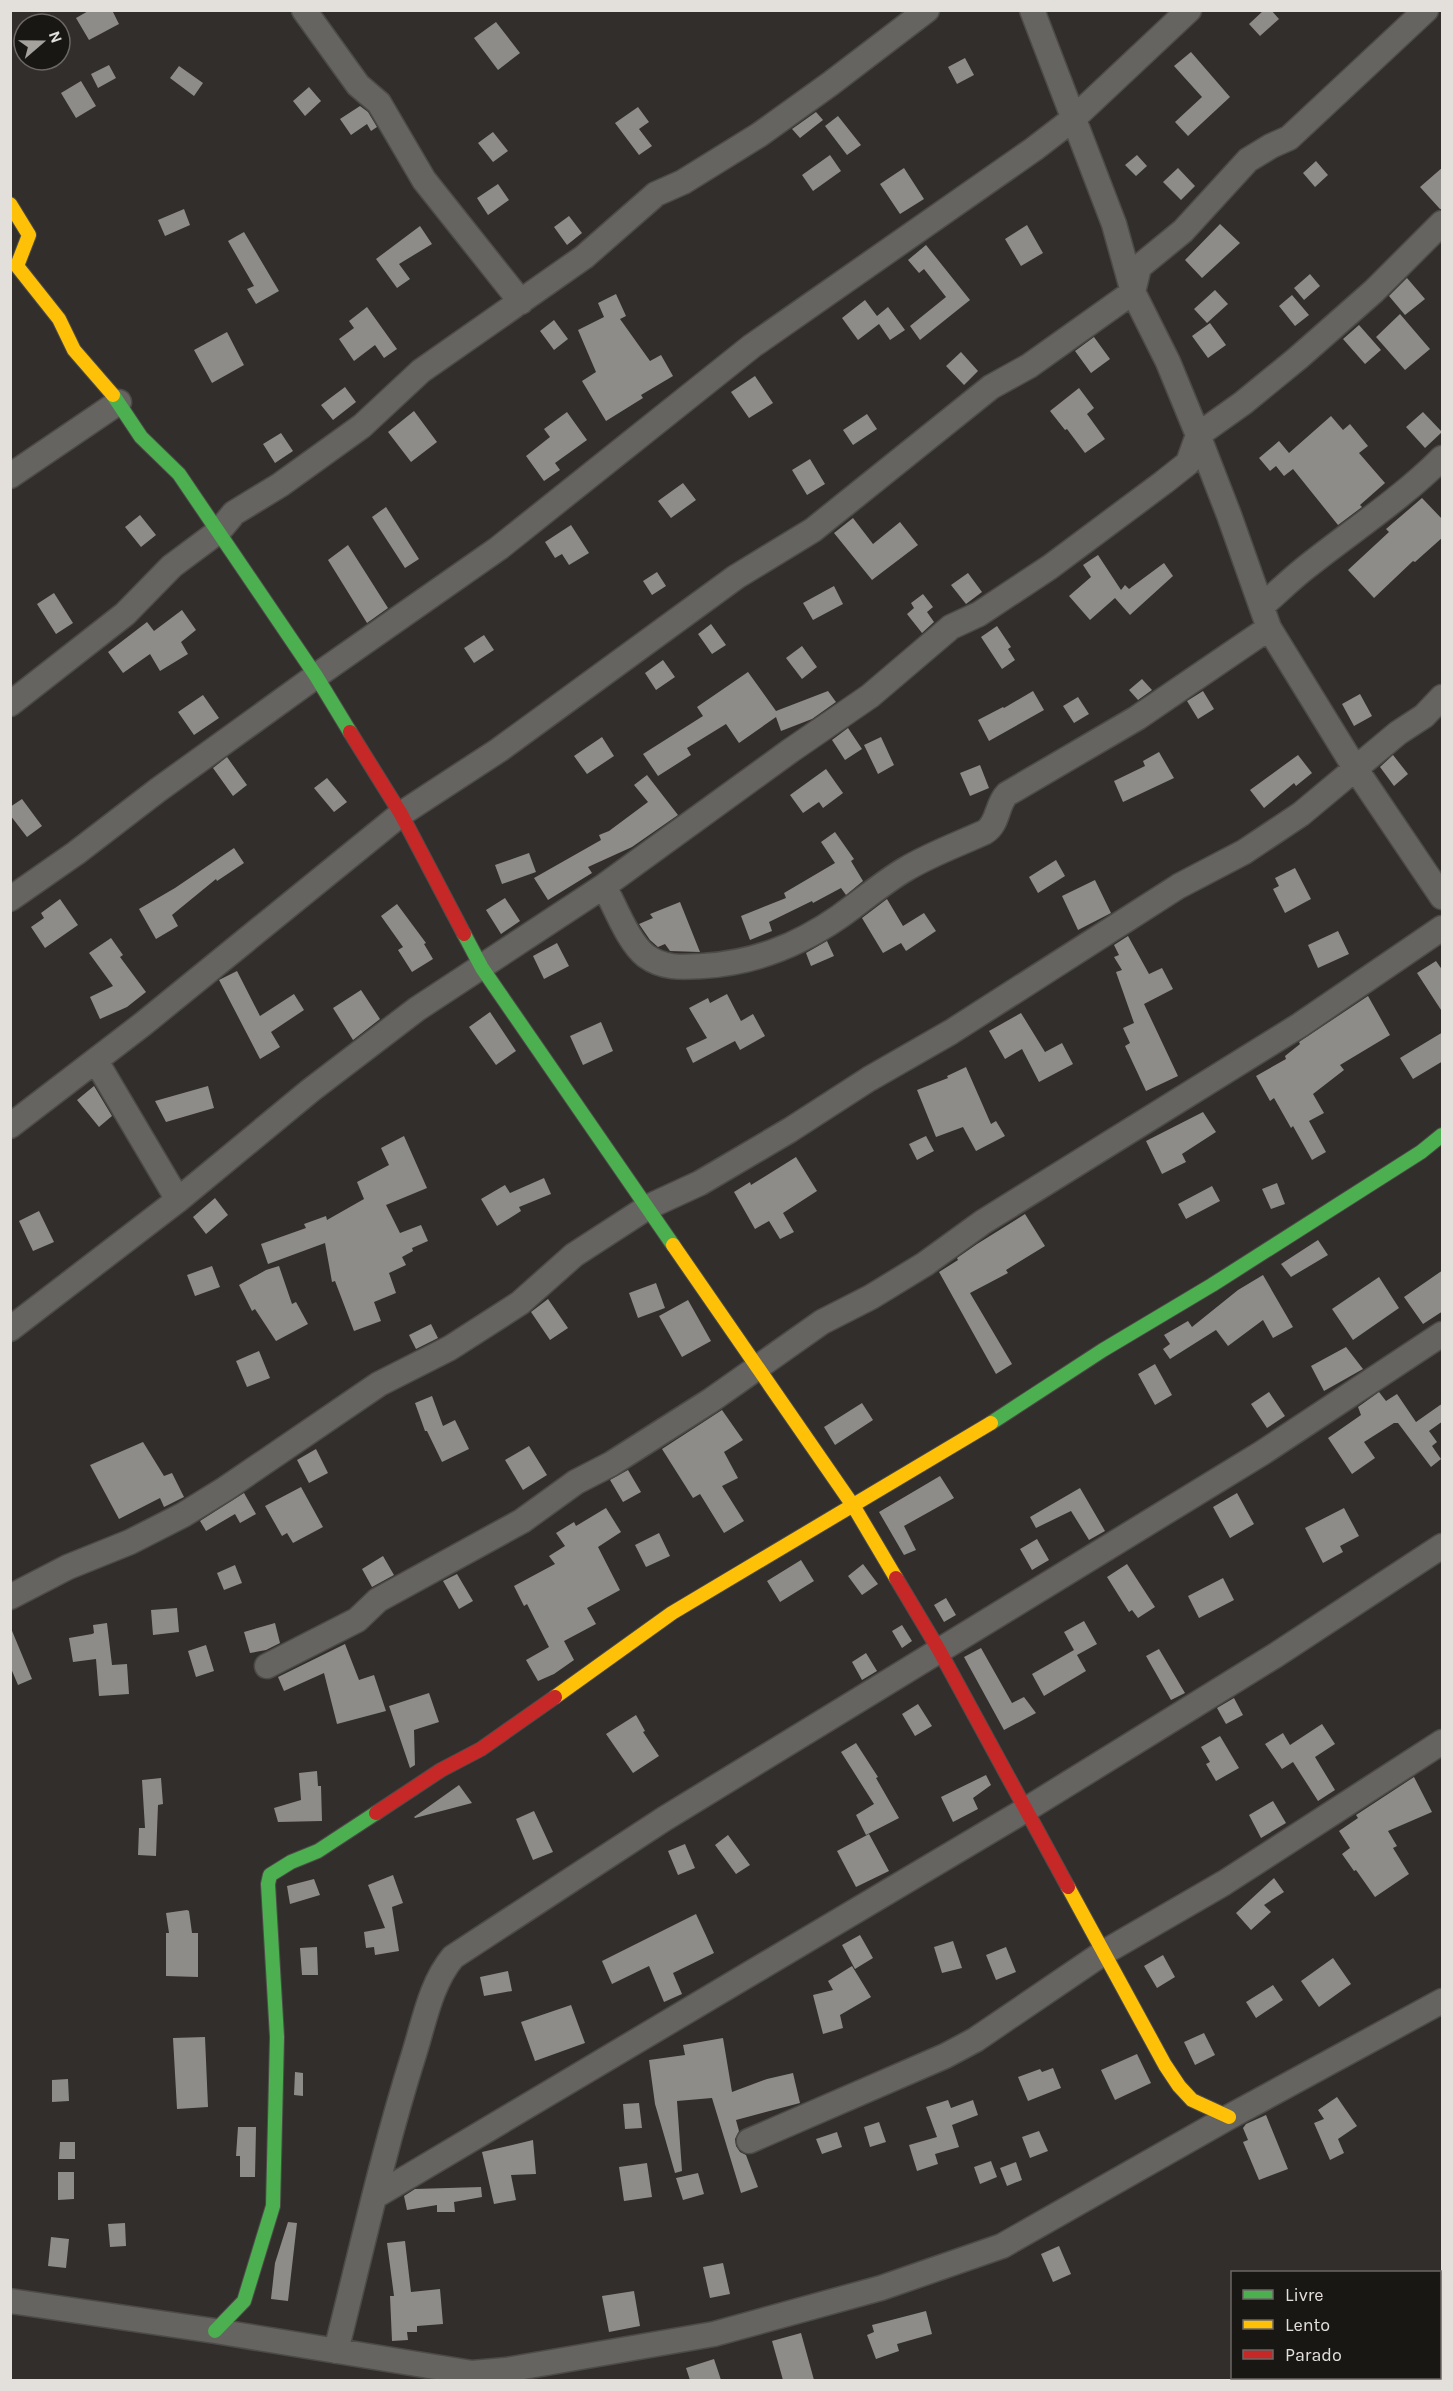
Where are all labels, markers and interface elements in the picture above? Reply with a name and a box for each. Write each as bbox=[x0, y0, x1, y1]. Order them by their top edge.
north arrow bbox=[12, 12, 72, 72]
text: N bbox=[45, 28, 67, 46]
legend bbox=[1231, 2271, 1441, 2379]
text: Livre bbox=[1285, 2284, 1324, 2306]
text: Lento bbox=[1285, 2314, 1330, 2336]
text: Parado bbox=[1285, 2344, 1342, 2366]

